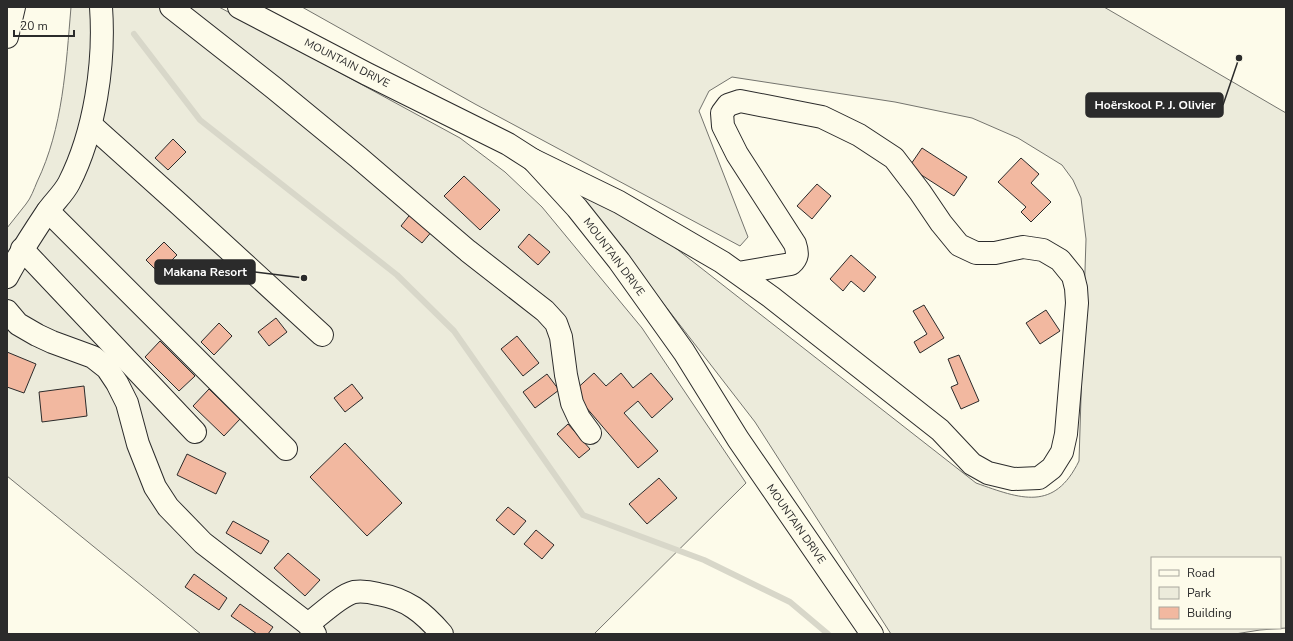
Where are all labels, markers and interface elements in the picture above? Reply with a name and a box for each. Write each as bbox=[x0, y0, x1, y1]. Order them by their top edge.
scale bar bbox=[14, 12, 74, 38]
text: 20 m bbox=[20, 18, 48, 34]
street label: MOUNTAIN DRIVE bbox=[302, 35, 392, 91]
callout: Hoërskool P. J. Olivier bbox=[1086, 93, 1223, 117]
text: Hoërskool P. J. Olivier bbox=[1095, 97, 1216, 113]
street label: MOUNTAIN DRIVE bbox=[580, 215, 648, 299]
callout: Makana Resort bbox=[155, 260, 255, 284]
text: Makana Resort bbox=[163, 264, 247, 280]
street label: MOUNTAIN DRIVE bbox=[763, 481, 829, 567]
legend bbox=[1151, 557, 1281, 629]
text: Road bbox=[1187, 565, 1215, 581]
text: Park bbox=[1187, 585, 1212, 601]
text: Building bbox=[1187, 605, 1232, 621]

